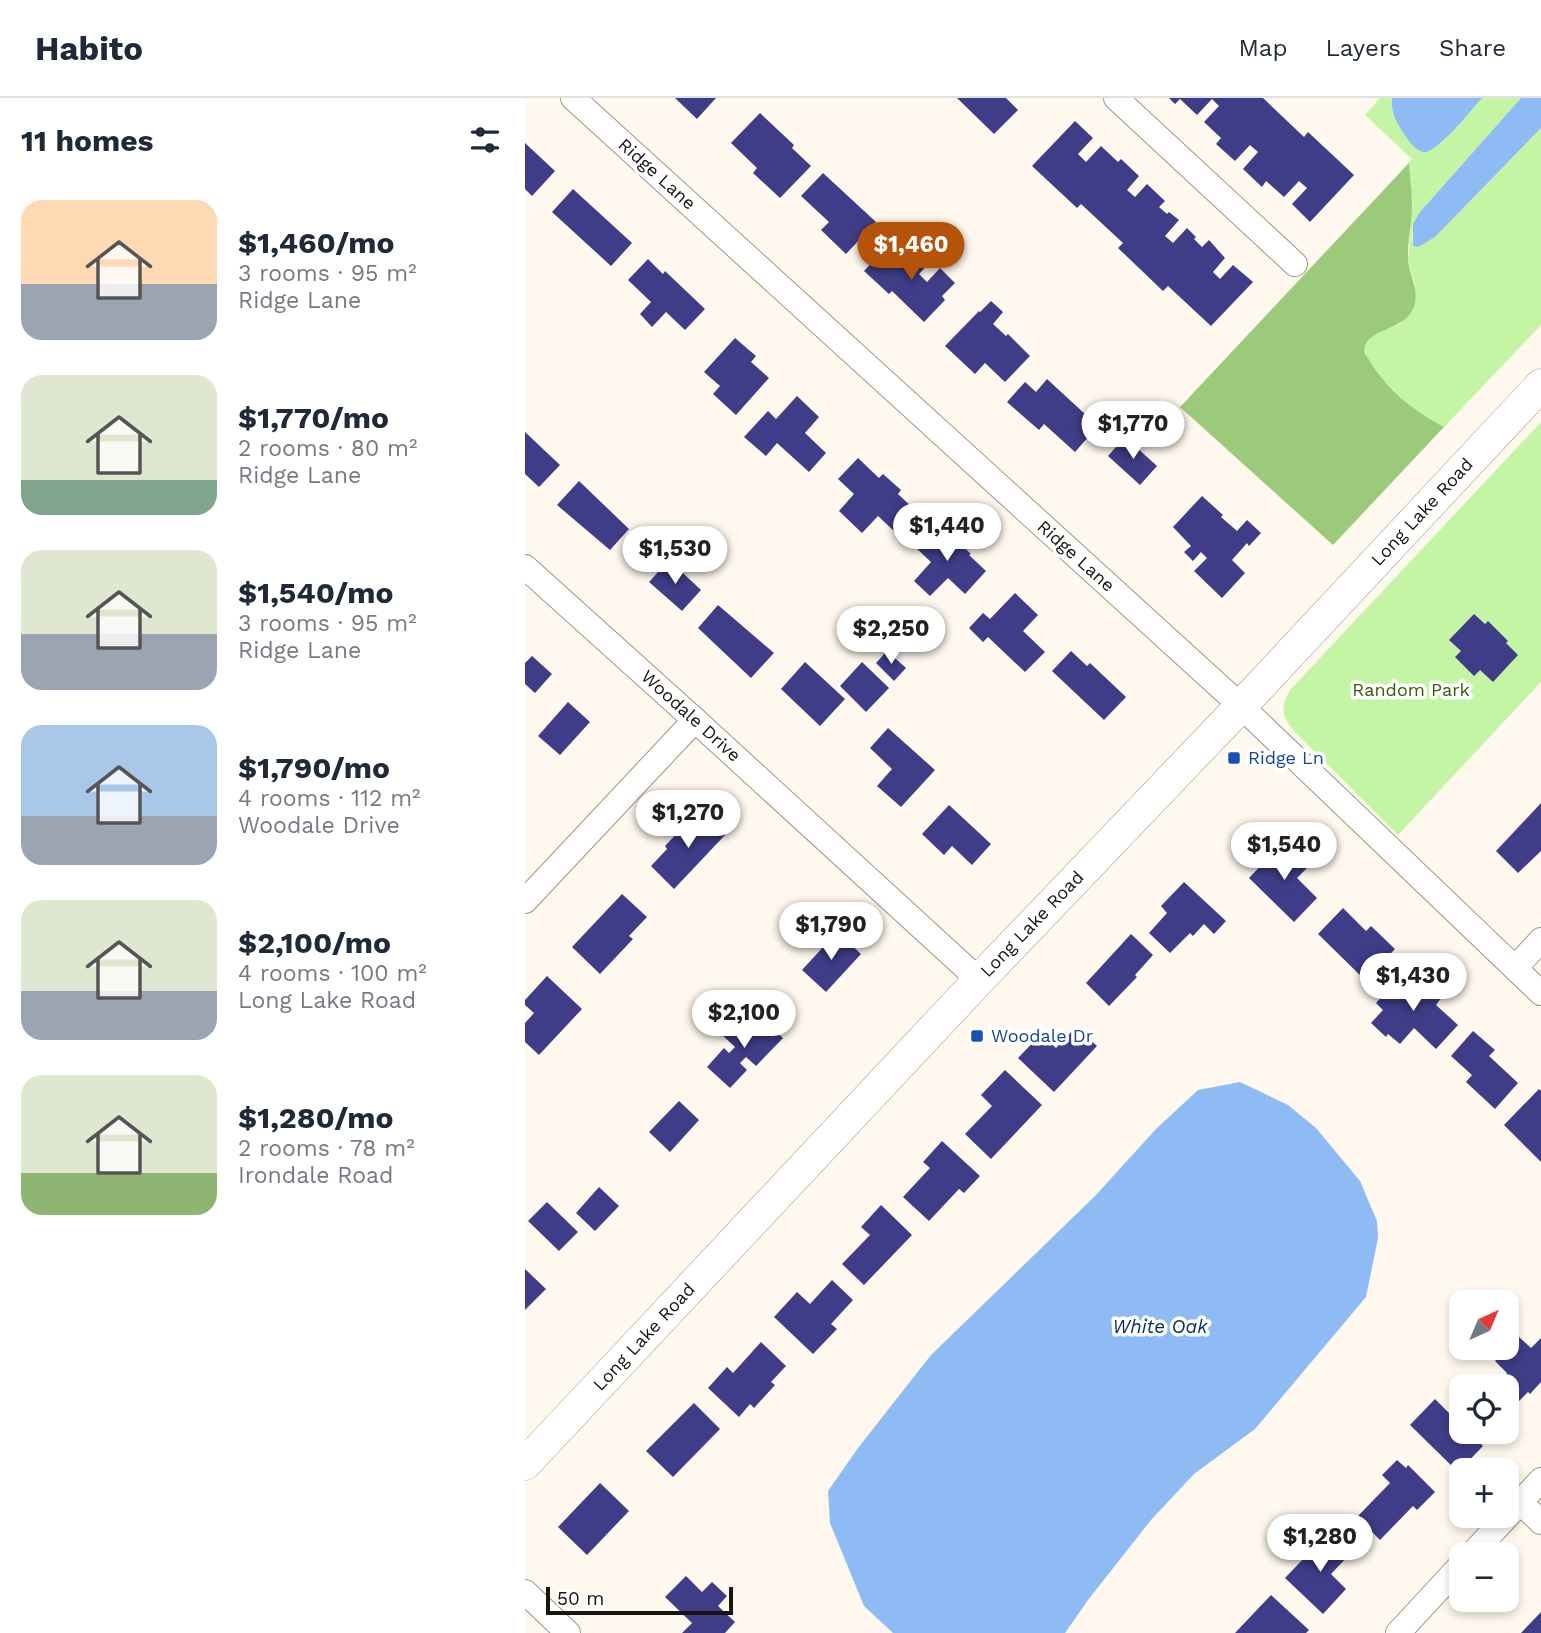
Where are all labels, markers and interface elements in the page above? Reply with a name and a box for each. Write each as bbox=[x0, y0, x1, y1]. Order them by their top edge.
text: Habito bbox=[35, 29, 143, 68]
text: Map bbox=[1239, 34, 1287, 62]
text: Layers bbox=[1325, 34, 1401, 62]
text: Share bbox=[1439, 34, 1506, 62]
icon: filters bbox=[466, 121, 504, 159]
text: 11 homes bbox=[21, 123, 154, 158]
street label: Ridge Lane bbox=[614, 134, 700, 214]
pin: $1,460 bbox=[854, 222, 968, 282]
text: $1,460/mo bbox=[238, 225, 394, 260]
icon: home bbox=[77, 228, 161, 312]
text: $1,460 bbox=[873, 231, 949, 258]
text: 3 rooms · 95 m² bbox=[238, 260, 417, 287]
text: Ridge Lane bbox=[238, 287, 361, 314]
text: $1,770/mo bbox=[238, 400, 389, 435]
pin: $1,770 bbox=[1076, 402, 1190, 461]
icon: home bbox=[77, 403, 161, 487]
text: $1,770 bbox=[1098, 410, 1168, 437]
text: 2 rooms · 80 m² bbox=[238, 435, 417, 462]
street label: Long Lake Road bbox=[1366, 454, 1477, 570]
text: Ridge Lane bbox=[238, 462, 361, 489]
pin: $1,440 bbox=[890, 504, 1004, 563]
text: $1,440 bbox=[909, 512, 985, 539]
street label: Ridge Lane bbox=[1033, 516, 1119, 596]
pin: $1,530 bbox=[618, 526, 732, 586]
text: $1,530 bbox=[638, 535, 712, 562]
text: $1,540/mo bbox=[238, 575, 394, 610]
icon: home bbox=[77, 578, 161, 662]
pin: $2,250 bbox=[834, 606, 948, 666]
text: 3 rooms · 95 m² bbox=[238, 610, 417, 637]
text: $2,250 bbox=[852, 615, 930, 642]
text: Ridge Lane bbox=[238, 637, 361, 664]
street label: Woodale Drive bbox=[637, 665, 745, 766]
park label: Random Park bbox=[1352, 679, 1470, 700]
place label: Ridge Ln bbox=[1248, 747, 1324, 768]
text: $1,790/mo bbox=[238, 750, 390, 785]
marker: Ridge Ln bbox=[1226, 750, 1242, 766]
icon: home bbox=[77, 753, 161, 837]
text: 4 rooms · 112 m² bbox=[238, 785, 420, 812]
pin: $1,270 bbox=[631, 790, 745, 850]
text: $1,270 bbox=[652, 799, 724, 826]
text: Woodale Drive bbox=[238, 812, 400, 839]
pin: $1,540 bbox=[1227, 822, 1341, 882]
text: $1,540 bbox=[1247, 831, 1321, 858]
street label: Long Lake Road bbox=[976, 866, 1088, 981]
pin: $1,790 bbox=[774, 902, 888, 962]
text: $1,790 bbox=[795, 911, 867, 938]
text: $2,100/mo bbox=[238, 925, 391, 960]
icon: home bbox=[77, 928, 161, 1012]
pin: $1,430 bbox=[1356, 954, 1470, 1013]
text: 4 rooms · 100 m² bbox=[238, 960, 427, 987]
text: $1,430 bbox=[1376, 962, 1450, 989]
text: Long Lake Road bbox=[238, 987, 416, 1014]
pin: $2,100 bbox=[687, 990, 801, 1050]
text: $2,100 bbox=[708, 999, 780, 1026]
place label: Woodale Dr bbox=[991, 1025, 1093, 1046]
marker: Woodale Dr bbox=[969, 1028, 985, 1044]
text: $1,280/mo bbox=[238, 1100, 393, 1135]
icon: home bbox=[77, 1103, 161, 1187]
text: 2 rooms · 78 m² bbox=[238, 1135, 415, 1162]
text: Irondale Road bbox=[238, 1162, 393, 1189]
street label: Long Lake Road bbox=[588, 1279, 699, 1395]
north arrow bbox=[1449, 1290, 1519, 1360]
map controls bbox=[1449, 1290, 1519, 1612]
water label: White Oak bbox=[1112, 1315, 1208, 1338]
button: locate bbox=[1449, 1374, 1519, 1444]
button: + bbox=[1449, 1458, 1519, 1528]
pin: $1,280 bbox=[1263, 1514, 1377, 1574]
text: $1,280 bbox=[1283, 1523, 1357, 1550]
button: − bbox=[1449, 1542, 1519, 1612]
scale bar bbox=[546, 1584, 733, 1616]
text: 50 m bbox=[557, 1587, 604, 1610]

